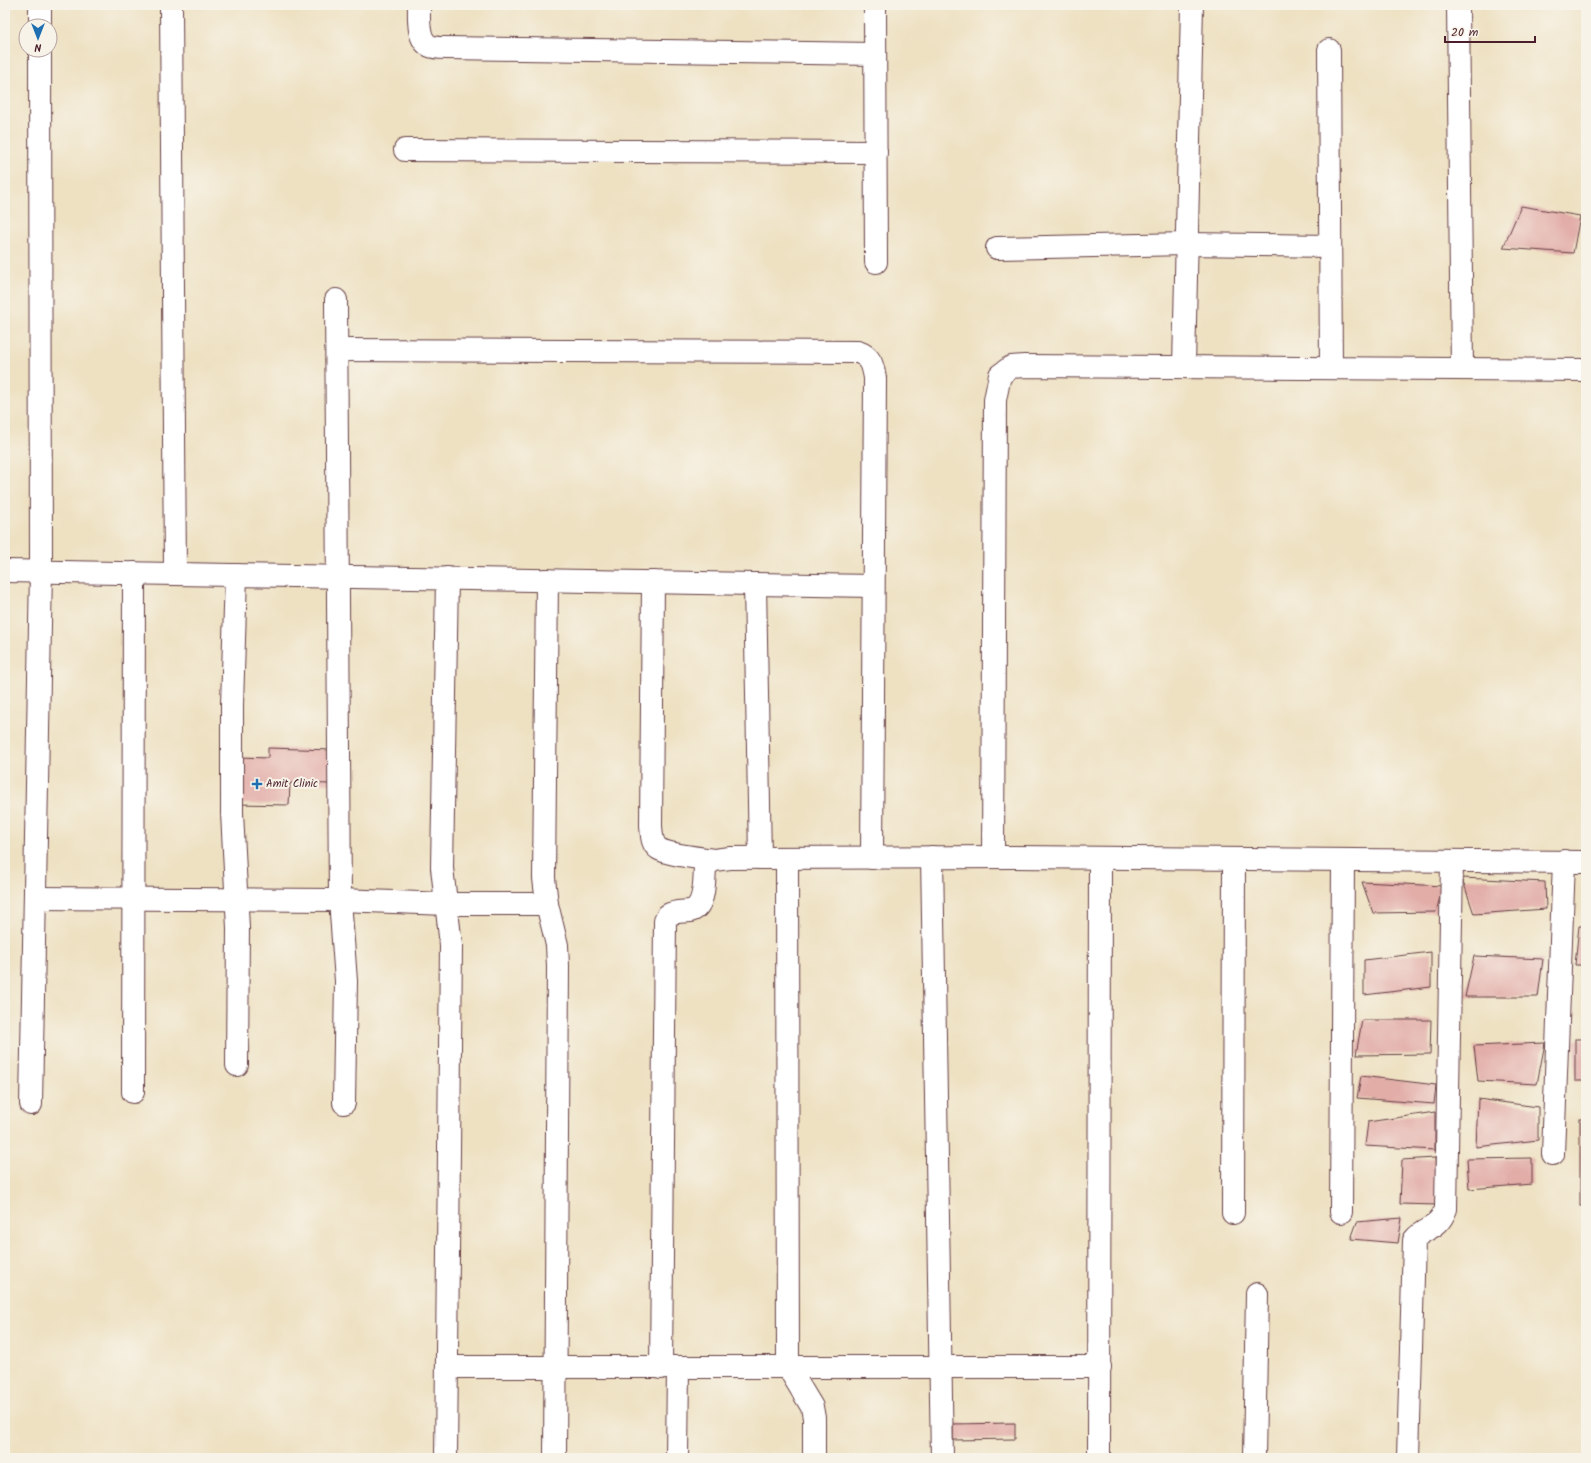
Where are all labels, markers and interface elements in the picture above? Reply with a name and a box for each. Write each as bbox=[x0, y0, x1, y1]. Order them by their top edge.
north arrow bbox=[18, 18, 58, 58]
scale bar bbox=[1445, 18, 1535, 44]
text: 20 m bbox=[1451, 23, 1479, 42]
text: N bbox=[34, 38, 41, 56]
place label: Amit Clinic bbox=[266, 775, 318, 793]
marker: Amit Clinic bbox=[251, 778, 263, 790]

